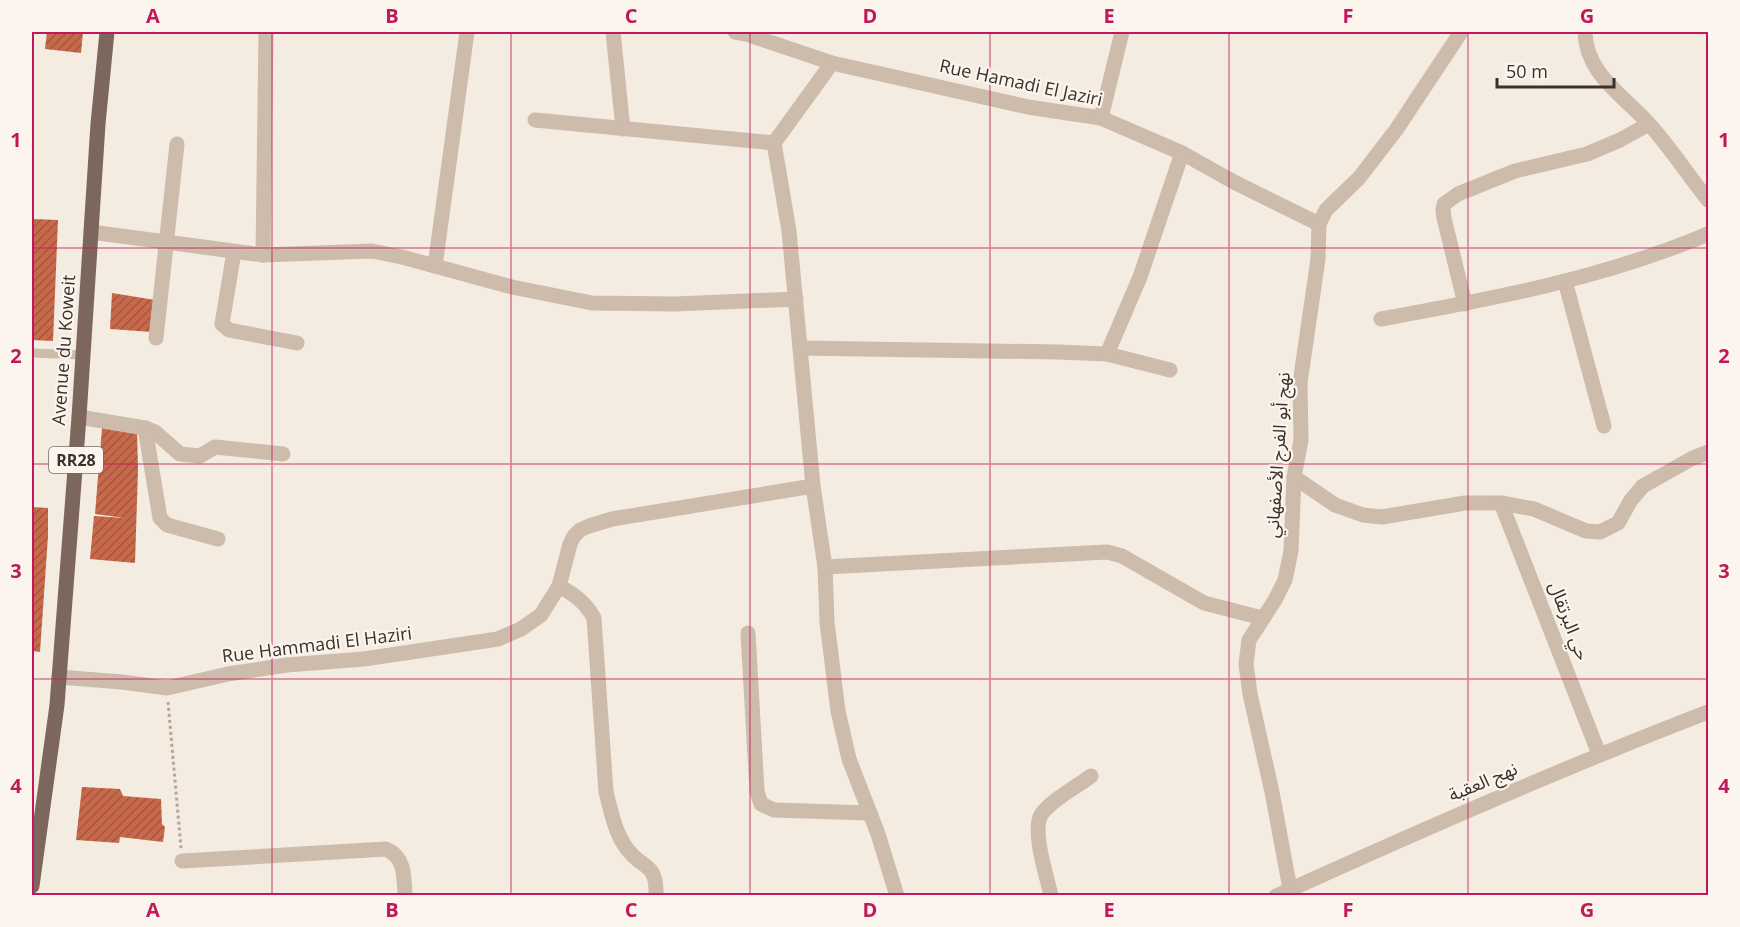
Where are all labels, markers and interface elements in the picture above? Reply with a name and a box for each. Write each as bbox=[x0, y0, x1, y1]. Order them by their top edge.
text: A bbox=[146, 2, 160, 29]
text: B bbox=[385, 2, 399, 29]
text: C bbox=[625, 2, 638, 29]
text: D bbox=[863, 2, 877, 29]
text: E bbox=[1103, 2, 1115, 29]
text: F bbox=[1343, 2, 1353, 29]
text: G bbox=[1580, 2, 1594, 29]
scale bar bbox=[1497, 51, 1614, 89]
street label: Rue Hamadi El Jaziri bbox=[938, 53, 1105, 111]
text: 50 m bbox=[1506, 59, 1548, 83]
text: 1 bbox=[10, 126, 22, 153]
text: 1 bbox=[1718, 126, 1730, 153]
street label: Avenue du Koweit bbox=[46, 274, 80, 426]
text: 2 bbox=[10, 342, 22, 369]
text: 2 bbox=[1718, 342, 1730, 369]
street label: نهج أبو الفرج الأصفهاني bbox=[1259, 371, 1297, 539]
road number: RR28 bbox=[49, 447, 103, 473]
text: 3 bbox=[10, 557, 22, 584]
text: 3 bbox=[1718, 557, 1730, 584]
street label: حي البرتقال bbox=[1542, 578, 1596, 664]
street label: Rue Hammadi El Haziri bbox=[221, 620, 413, 668]
street label: نهج العقبة bbox=[1445, 756, 1521, 808]
text: 4 bbox=[10, 772, 22, 799]
text: 4 bbox=[1718, 772, 1730, 799]
text: A bbox=[146, 896, 160, 923]
text: B bbox=[385, 896, 399, 923]
text: C bbox=[625, 896, 638, 923]
text: D bbox=[863, 896, 877, 923]
text: E bbox=[1103, 896, 1115, 923]
text: F bbox=[1343, 896, 1353, 923]
text: G bbox=[1580, 896, 1594, 923]

